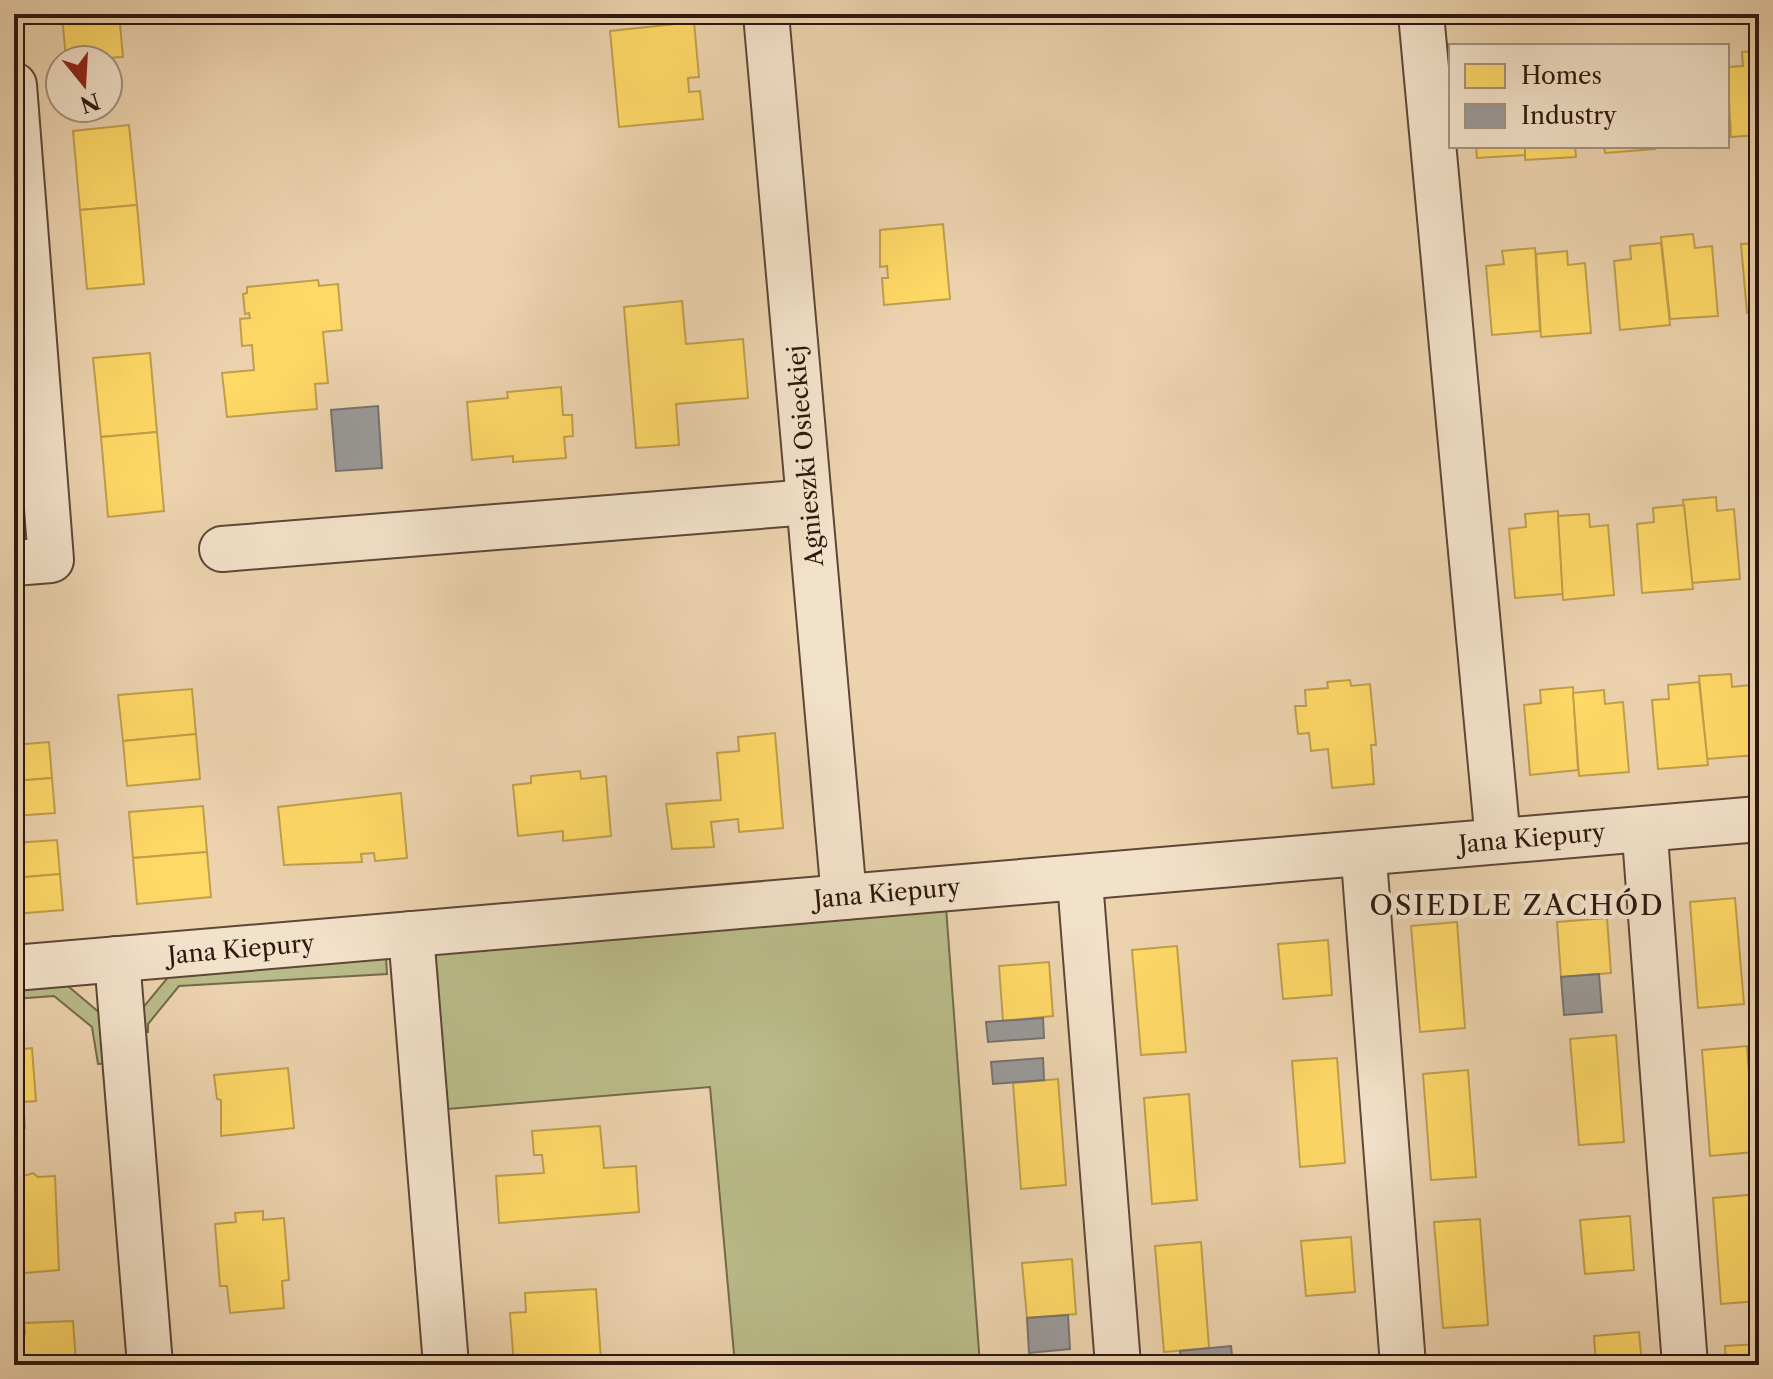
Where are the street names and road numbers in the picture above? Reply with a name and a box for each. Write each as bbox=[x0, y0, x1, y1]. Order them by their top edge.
street label: Agnieszki Osieckiej bbox=[781, 344, 829, 569]
street label: Jana Kiepury bbox=[1453, 817, 1607, 859]
street label: Jana Kiepury bbox=[808, 872, 962, 914]
street label: Jana Kiepury bbox=[162, 928, 316, 970]

